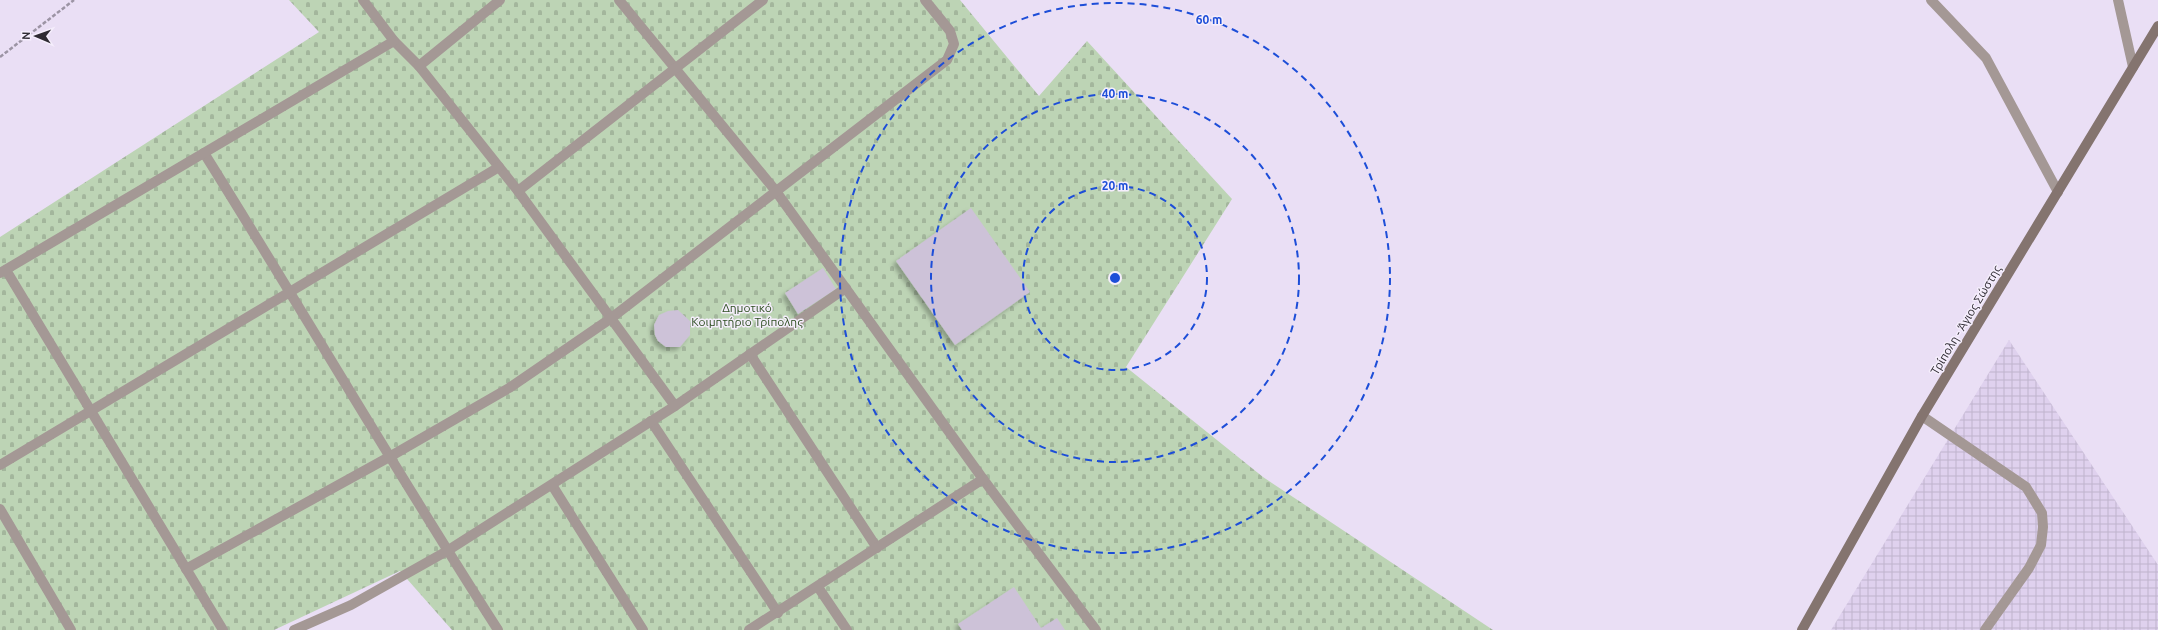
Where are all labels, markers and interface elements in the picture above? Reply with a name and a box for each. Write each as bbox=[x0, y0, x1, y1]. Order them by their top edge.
text: 60 m bbox=[1196, 13, 1222, 26]
north arrow bbox=[16, 16, 56, 56]
text: N bbox=[20, 31, 32, 40]
text: 40 m bbox=[1102, 87, 1128, 100]
text: 20 m bbox=[1102, 179, 1128, 192]
street label: Τρίπολη - Άγιος Σώστης bbox=[1928, 262, 2005, 377]
centre of rings bbox=[1108, 271, 1122, 285]
park label: Δημοτικό Κοιμητήριο Τρίπολης bbox=[691, 301, 803, 329]

